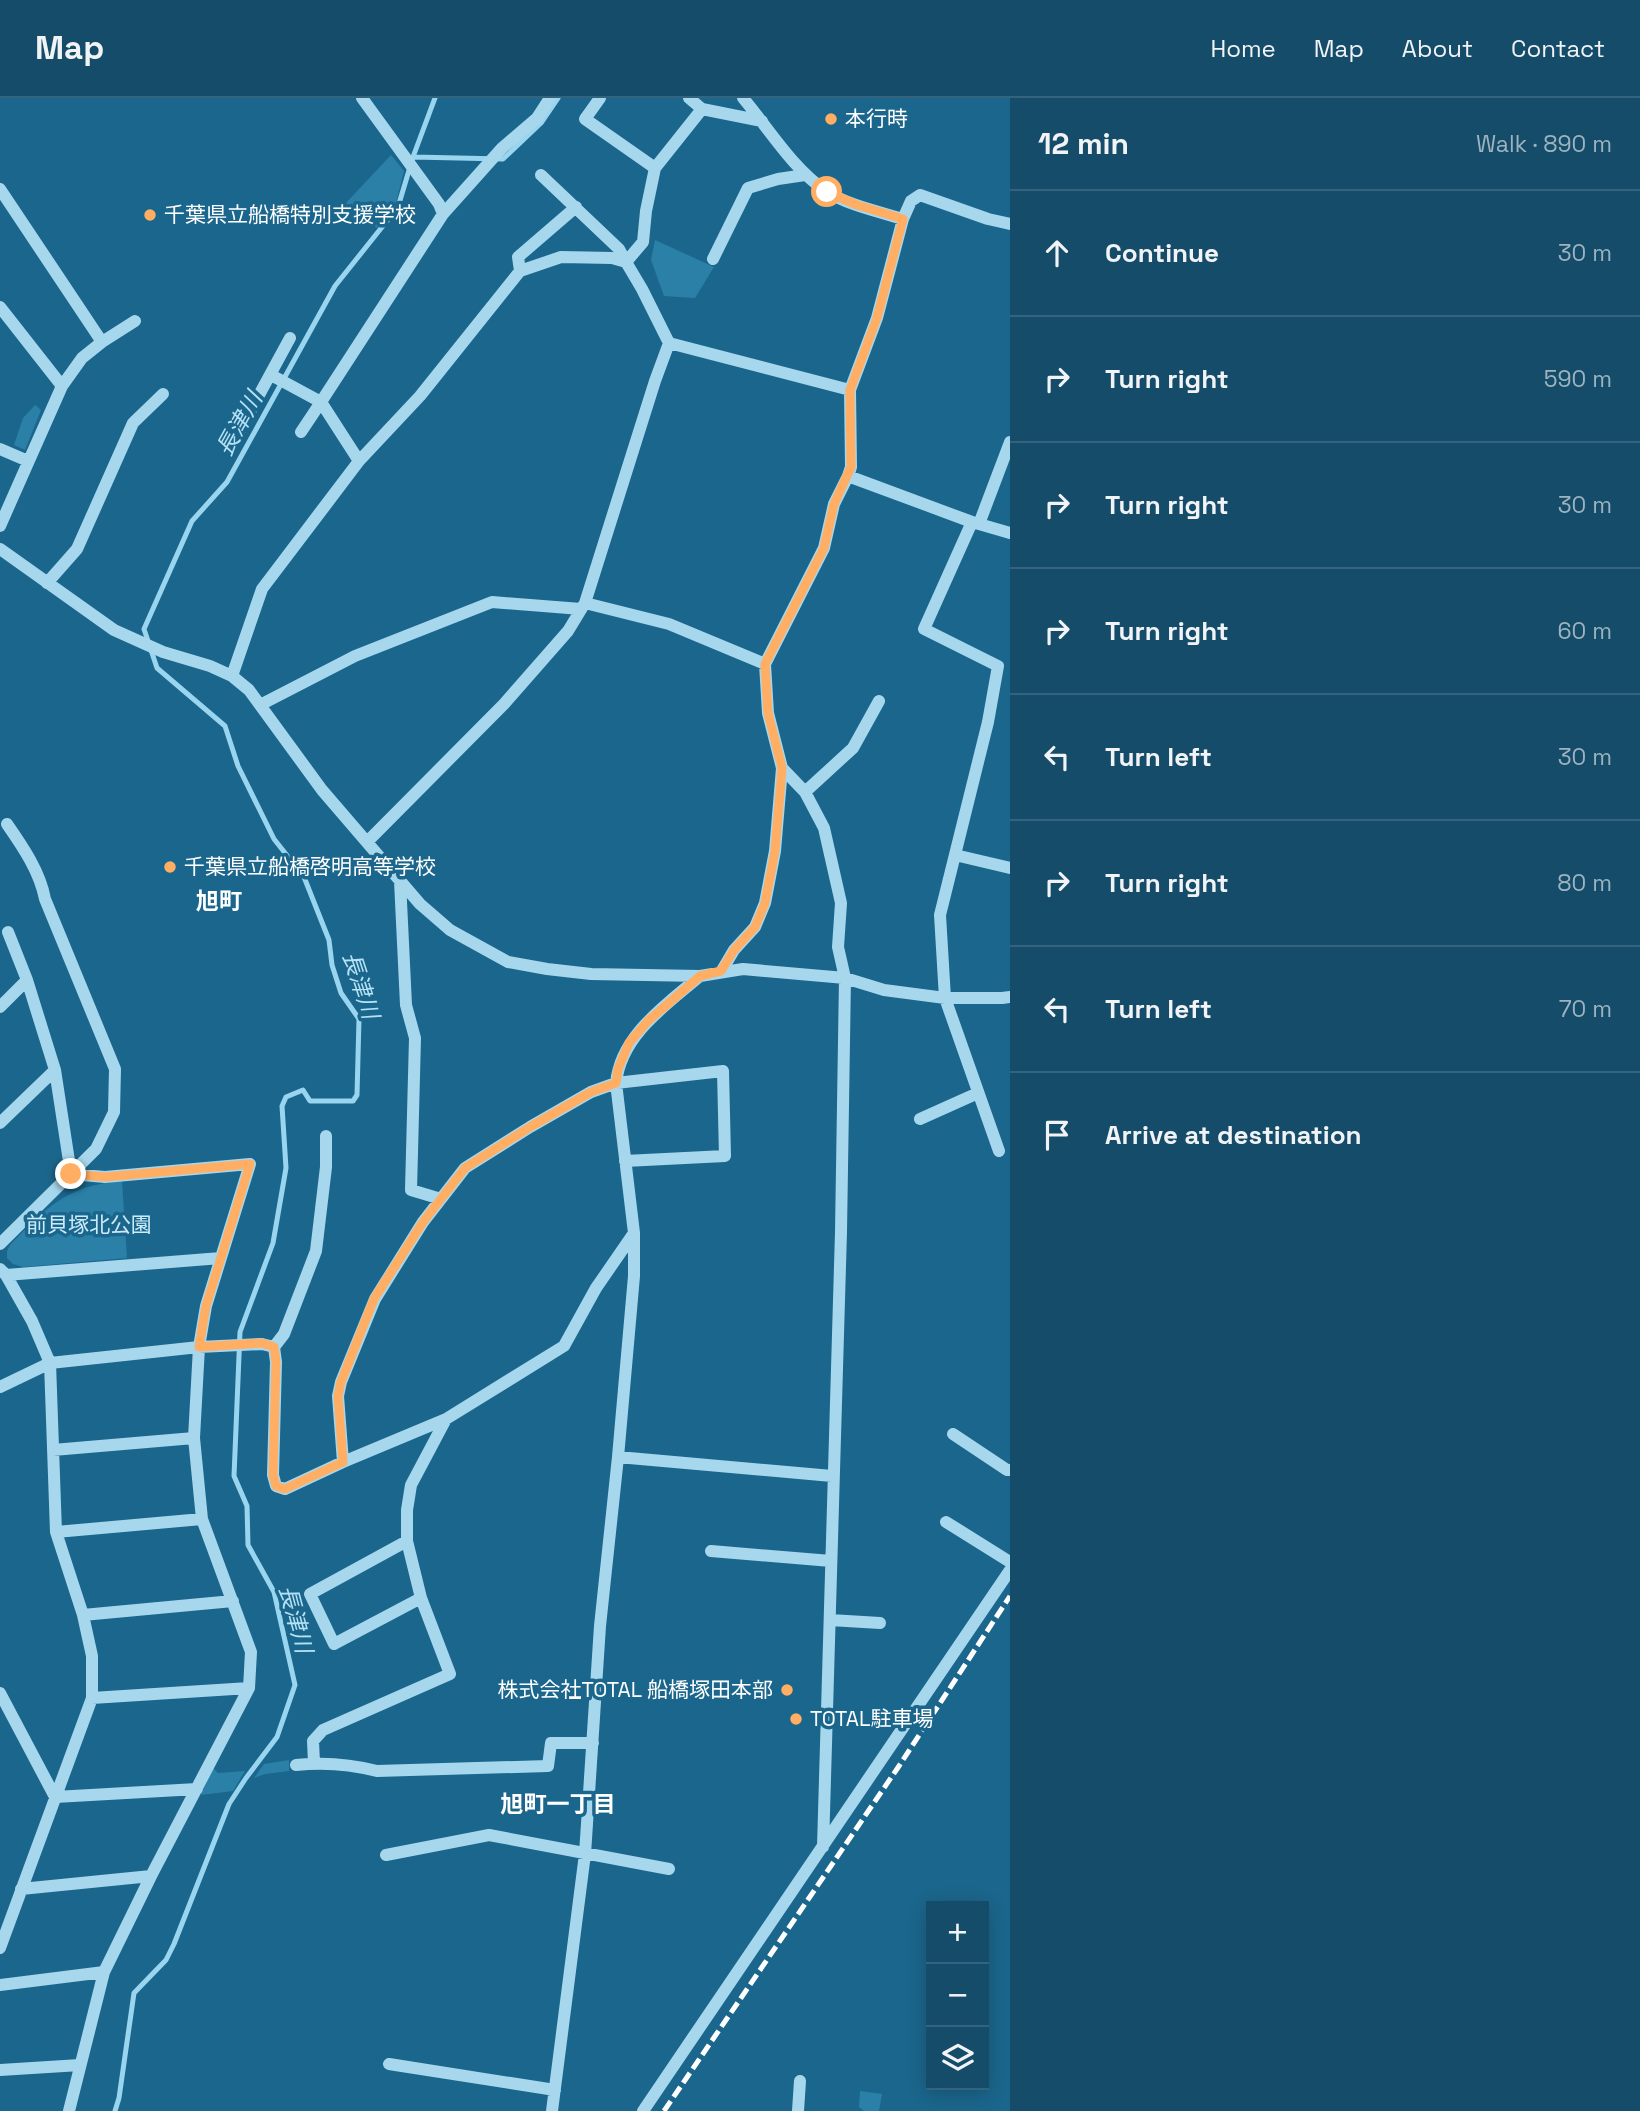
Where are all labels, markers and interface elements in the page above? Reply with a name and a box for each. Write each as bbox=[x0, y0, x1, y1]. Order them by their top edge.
text: Map bbox=[35, 27, 104, 69]
text: Home bbox=[1210, 33, 1276, 64]
text: Map bbox=[1314, 33, 1364, 64]
text: About bbox=[1402, 33, 1473, 64]
text: Contact bbox=[1511, 33, 1605, 64]
place label: 本行時 bbox=[845, 105, 908, 132]
marker: 本行時 bbox=[823, 111, 839, 127]
text: 12 min bbox=[1038, 124, 1129, 163]
text: Walk · 890 m bbox=[1476, 129, 1612, 159]
route start bbox=[811, 176, 842, 207]
place label: 千葉県立船橋特別支援学校 bbox=[164, 201, 416, 228]
marker: 千葉県立船橋特別支援学校 bbox=[142, 207, 158, 223]
icon: ahead bbox=[1038, 234, 1076, 272]
text: Continue bbox=[1105, 236, 1219, 270]
text: 30 m bbox=[1558, 238, 1612, 268]
icon: right bbox=[1038, 360, 1076, 398]
text: Turn right bbox=[1105, 362, 1229, 396]
text: 590 m bbox=[1544, 364, 1612, 394]
water label: 長津川 bbox=[209, 384, 270, 461]
icon: right bbox=[1038, 486, 1076, 524]
text: Turn right bbox=[1105, 488, 1229, 522]
text: 30 m bbox=[1558, 490, 1612, 520]
icon: right bbox=[1038, 612, 1076, 650]
text: Turn right bbox=[1105, 614, 1229, 648]
text: 60 m bbox=[1557, 616, 1612, 646]
icon: left bbox=[1038, 738, 1076, 776]
text: Turn left bbox=[1105, 740, 1212, 774]
text: 30 m bbox=[1558, 742, 1612, 772]
place label: 千葉県立船橋啓明高等学校 bbox=[184, 853, 436, 880]
marker: 千葉県立船橋啓明高等学校 bbox=[162, 859, 178, 875]
icon: right bbox=[1038, 864, 1076, 902]
text: Turn right bbox=[1105, 866, 1229, 900]
text: 80 m bbox=[1557, 868, 1612, 898]
district label: 旭町 bbox=[196, 886, 242, 916]
water label: 長津川 bbox=[336, 948, 387, 1025]
icon: left bbox=[1038, 990, 1076, 1028]
text: Turn left bbox=[1105, 992, 1212, 1026]
text: 70 m bbox=[1559, 994, 1612, 1024]
icon: arrive bbox=[1038, 1116, 1076, 1154]
text: Arrive at destination bbox=[1105, 1118, 1362, 1152]
route end bbox=[55, 1158, 86, 1189]
park label: 前貝塚北公園 bbox=[26, 1211, 152, 1238]
water label: 長津川 bbox=[273, 1582, 320, 1659]
place label: 株式会社TOTAL 船橋塚田本部 bbox=[498, 1676, 773, 1703]
marker: 株式会社TOTAL 船橋塚田本部 bbox=[779, 1682, 795, 1698]
place label: TOTAL駐車場 bbox=[810, 1705, 934, 1732]
marker: TOTAL駐車場 bbox=[788, 1711, 804, 1727]
district label: 旭町一丁目 bbox=[501, 1789, 616, 1819]
map controls bbox=[926, 1901, 989, 2090]
button: + bbox=[926, 1901, 989, 1964]
button: − bbox=[926, 1964, 989, 2027]
button: layers bbox=[926, 2027, 989, 2090]

